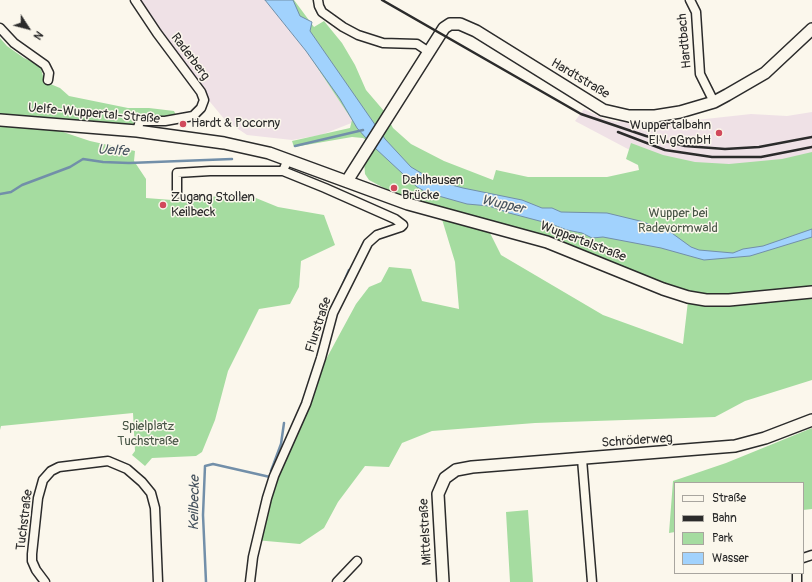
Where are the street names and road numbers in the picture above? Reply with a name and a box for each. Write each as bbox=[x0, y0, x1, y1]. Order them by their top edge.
street label: Hardtbach bbox=[675, 13, 695, 69]
street label: Raderberg bbox=[167, 30, 213, 84]
street label: Hardtstraße bbox=[548, 55, 612, 103]
street label: Uelfe-Wuppertal-Straße bbox=[27, 100, 161, 128]
street label: Wuppertalstraße bbox=[538, 218, 628, 266]
street label: Flurstraße bbox=[303, 295, 335, 355]
street label: Schröderweg bbox=[601, 431, 673, 451]
street label: Tuchstraße bbox=[14, 489, 36, 551]
street label: Mittelstraße bbox=[416, 498, 436, 566]

